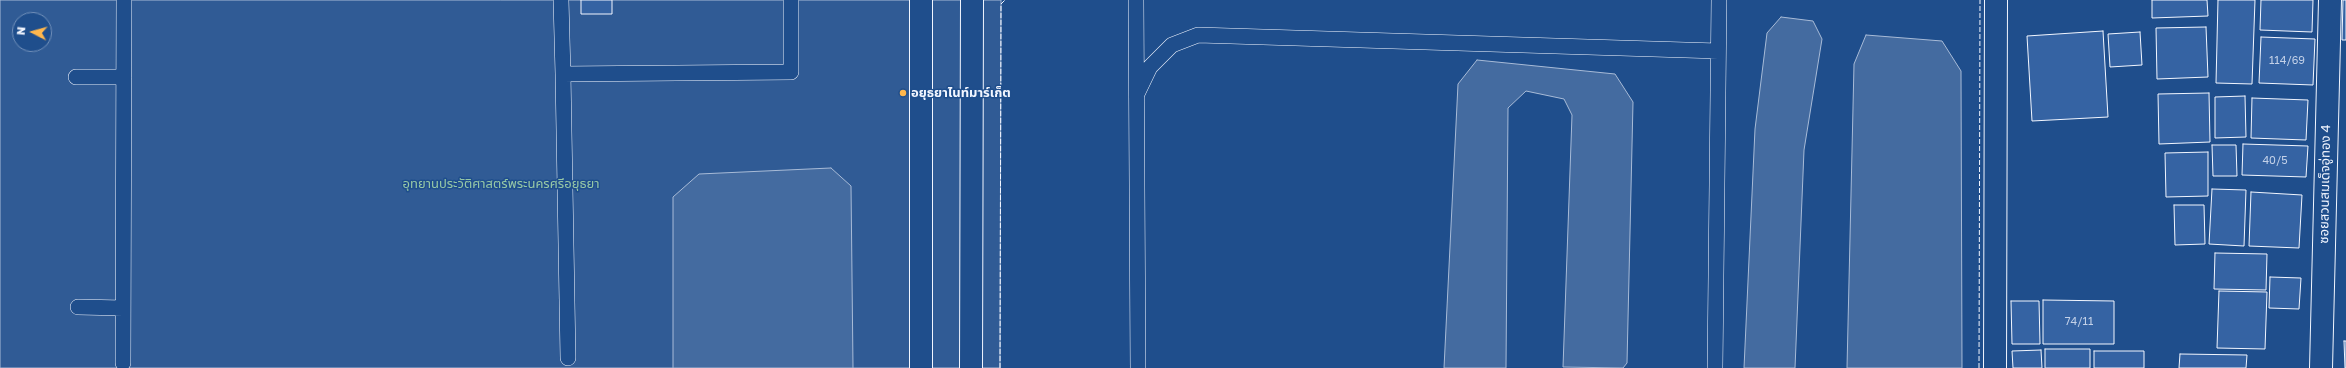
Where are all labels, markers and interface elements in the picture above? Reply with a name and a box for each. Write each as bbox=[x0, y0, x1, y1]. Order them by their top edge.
north arrow bbox=[12, 12, 52, 52]
text: N bbox=[14, 26, 27, 36]
house number: 114/69 bbox=[2269, 54, 2305, 68]
place label: อยุธยาไนท์มาร์เก็ต bbox=[911, 85, 1011, 101]
marker: อยุธยาไนท์มาร์เก็ต bbox=[898, 88, 908, 98]
street label: ซอยสวนสมเด็จอู่ทอง 4 bbox=[2316, 124, 2334, 244]
house number: 40/5 bbox=[2262, 154, 2288, 168]
park label: อุทยานประวัติศาสตร์พระนครศรีอยุธยา bbox=[403, 176, 599, 192]
house number: 74/11 bbox=[2065, 315, 2093, 329]

